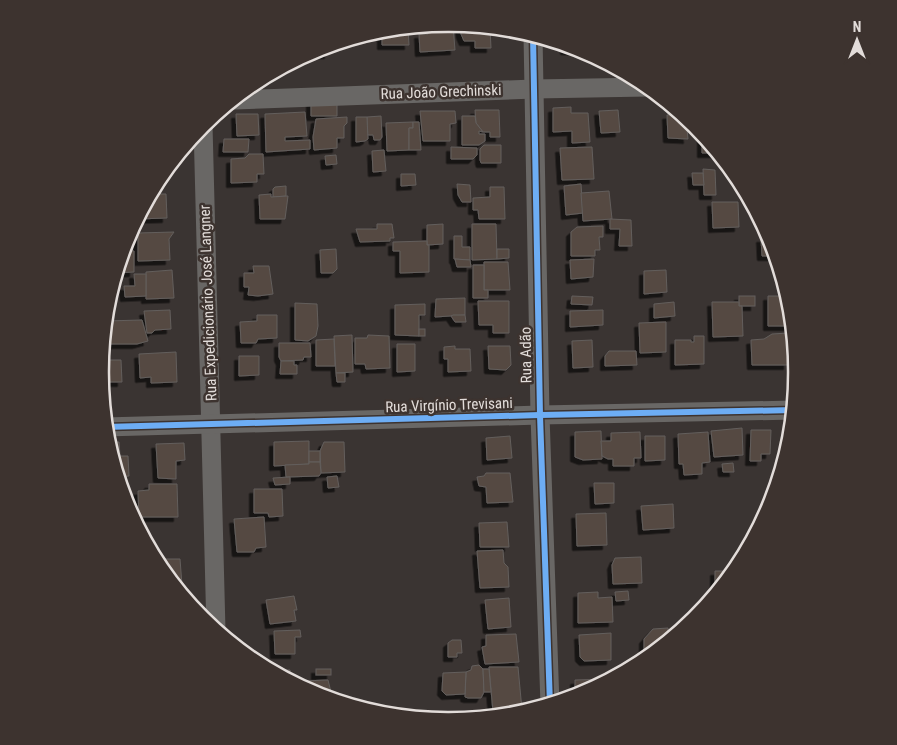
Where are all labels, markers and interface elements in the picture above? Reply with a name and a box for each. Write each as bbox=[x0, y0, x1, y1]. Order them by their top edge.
north arrow bbox=[832, 15, 882, 65]
text: N bbox=[853, 19, 861, 35]
street label: Rua João Grechinski bbox=[380, 81, 502, 103]
street label: Rua Expedicionário José Langner bbox=[196, 204, 220, 401]
street label: Rua Adão bbox=[517, 327, 535, 383]
street label: Rua Virgínio Trevisani bbox=[385, 394, 513, 416]

